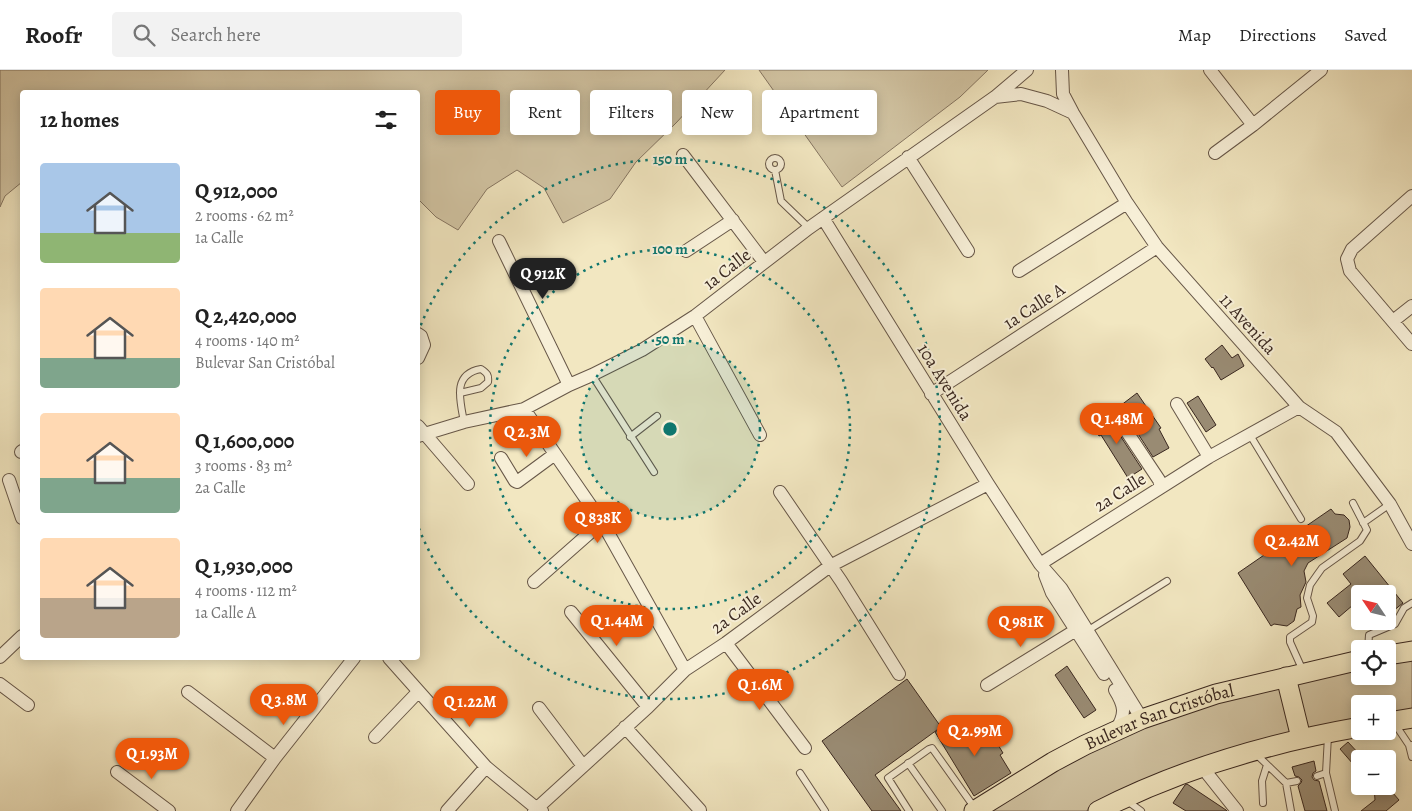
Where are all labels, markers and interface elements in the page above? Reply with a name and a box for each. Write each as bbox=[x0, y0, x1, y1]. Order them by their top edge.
search box bbox=[112, 12, 462, 57]
text: Roofr bbox=[25, 19, 82, 51]
icon: search bbox=[130, 21, 158, 49]
text: Search here bbox=[170, 22, 261, 48]
text: Map bbox=[1178, 23, 1211, 47]
text: Directions bbox=[1239, 23, 1316, 47]
text: Saved bbox=[1344, 23, 1387, 47]
chip: Buy bbox=[435, 90, 500, 135]
chip: Rent bbox=[510, 90, 580, 135]
chip: Filters bbox=[590, 90, 672, 135]
chip: New bbox=[682, 90, 752, 135]
chip: Apartment bbox=[762, 90, 877, 135]
text: 12 homes bbox=[40, 106, 119, 134]
icon: filters bbox=[372, 106, 400, 134]
text: 150 m bbox=[653, 149, 688, 169]
text: Q 912,000 bbox=[195, 177, 278, 205]
icon: home bbox=[80, 183, 140, 243]
text: 2 rooms · 62 m² bbox=[195, 205, 294, 227]
text: 1a Calle bbox=[195, 227, 244, 249]
text: 100 m bbox=[652, 239, 688, 259]
street label: 1a Calle bbox=[698, 243, 756, 295]
pin: Q 912K bbox=[502, 258, 584, 300]
text: Q 912K bbox=[520, 263, 566, 285]
street label: 1a Calle A bbox=[999, 277, 1070, 335]
street label: 11 Avenida bbox=[1214, 288, 1282, 360]
text: Q 2,420,000 bbox=[195, 302, 297, 330]
icon: home bbox=[80, 308, 140, 368]
text: 50 m bbox=[655, 329, 685, 349]
text: 4 rooms · 140 m² bbox=[195, 330, 300, 352]
street label: 10a Avenida bbox=[912, 339, 978, 426]
text: Bulevar San Cristóbal bbox=[195, 352, 335, 374]
pin: Q 1.48M bbox=[1071, 402, 1163, 445]
text: Q 1.48M bbox=[1091, 408, 1143, 430]
pin: Q 2.3M bbox=[486, 416, 568, 458]
centre of rings bbox=[661, 420, 679, 438]
text: Q 2.3M bbox=[504, 421, 550, 443]
text: Q 1,600,000 bbox=[195, 427, 294, 455]
icon: home bbox=[80, 433, 140, 493]
text: 3 rooms · 83 m² bbox=[195, 455, 292, 477]
street label: 2a Calle bbox=[1089, 467, 1151, 517]
text: 2a Calle bbox=[195, 477, 246, 499]
pin: Q 838K bbox=[557, 502, 639, 544]
text: Q 838K bbox=[575, 507, 621, 529]
pin: Q 2.42M bbox=[1246, 524, 1338, 567]
text: Q 2.42M bbox=[1265, 530, 1319, 552]
text: Q 1,930,000 bbox=[195, 552, 293, 580]
icon: home bbox=[80, 558, 140, 618]
text: 4 rooms · 112 m² bbox=[195, 580, 297, 602]
north arrow bbox=[1351, 585, 1396, 630]
map controls bbox=[1351, 585, 1396, 795]
street label: 2a Calle bbox=[706, 587, 766, 639]
text: 1a Calle A bbox=[195, 602, 256, 624]
pin: Q 1.44M bbox=[571, 604, 663, 647]
pin: Q 981K bbox=[980, 606, 1062, 648]
text: Q 1.44M bbox=[591, 610, 643, 632]
text: Q 981K bbox=[999, 611, 1044, 633]
button: locate bbox=[1351, 640, 1396, 685]
pin: Q 1.6M bbox=[719, 668, 801, 711]
text: Q 1.6M bbox=[738, 674, 782, 696]
street label: Bulevar San Cristóbal bbox=[1081, 678, 1237, 756]
pin: Q 3.8M bbox=[243, 684, 325, 726]
pin: Q 1.22M bbox=[424, 686, 516, 728]
text: Q 3.8M bbox=[261, 689, 307, 711]
text: Q 1.22M bbox=[444, 691, 496, 713]
button: + bbox=[1351, 695, 1396, 740]
pin: Q 2.99M bbox=[929, 714, 1021, 757]
text: Q 2.99M bbox=[948, 720, 1002, 742]
pin: Q 1.93M bbox=[106, 738, 198, 780]
text: Q 1.93M bbox=[126, 743, 178, 765]
button: − bbox=[1351, 750, 1396, 795]

